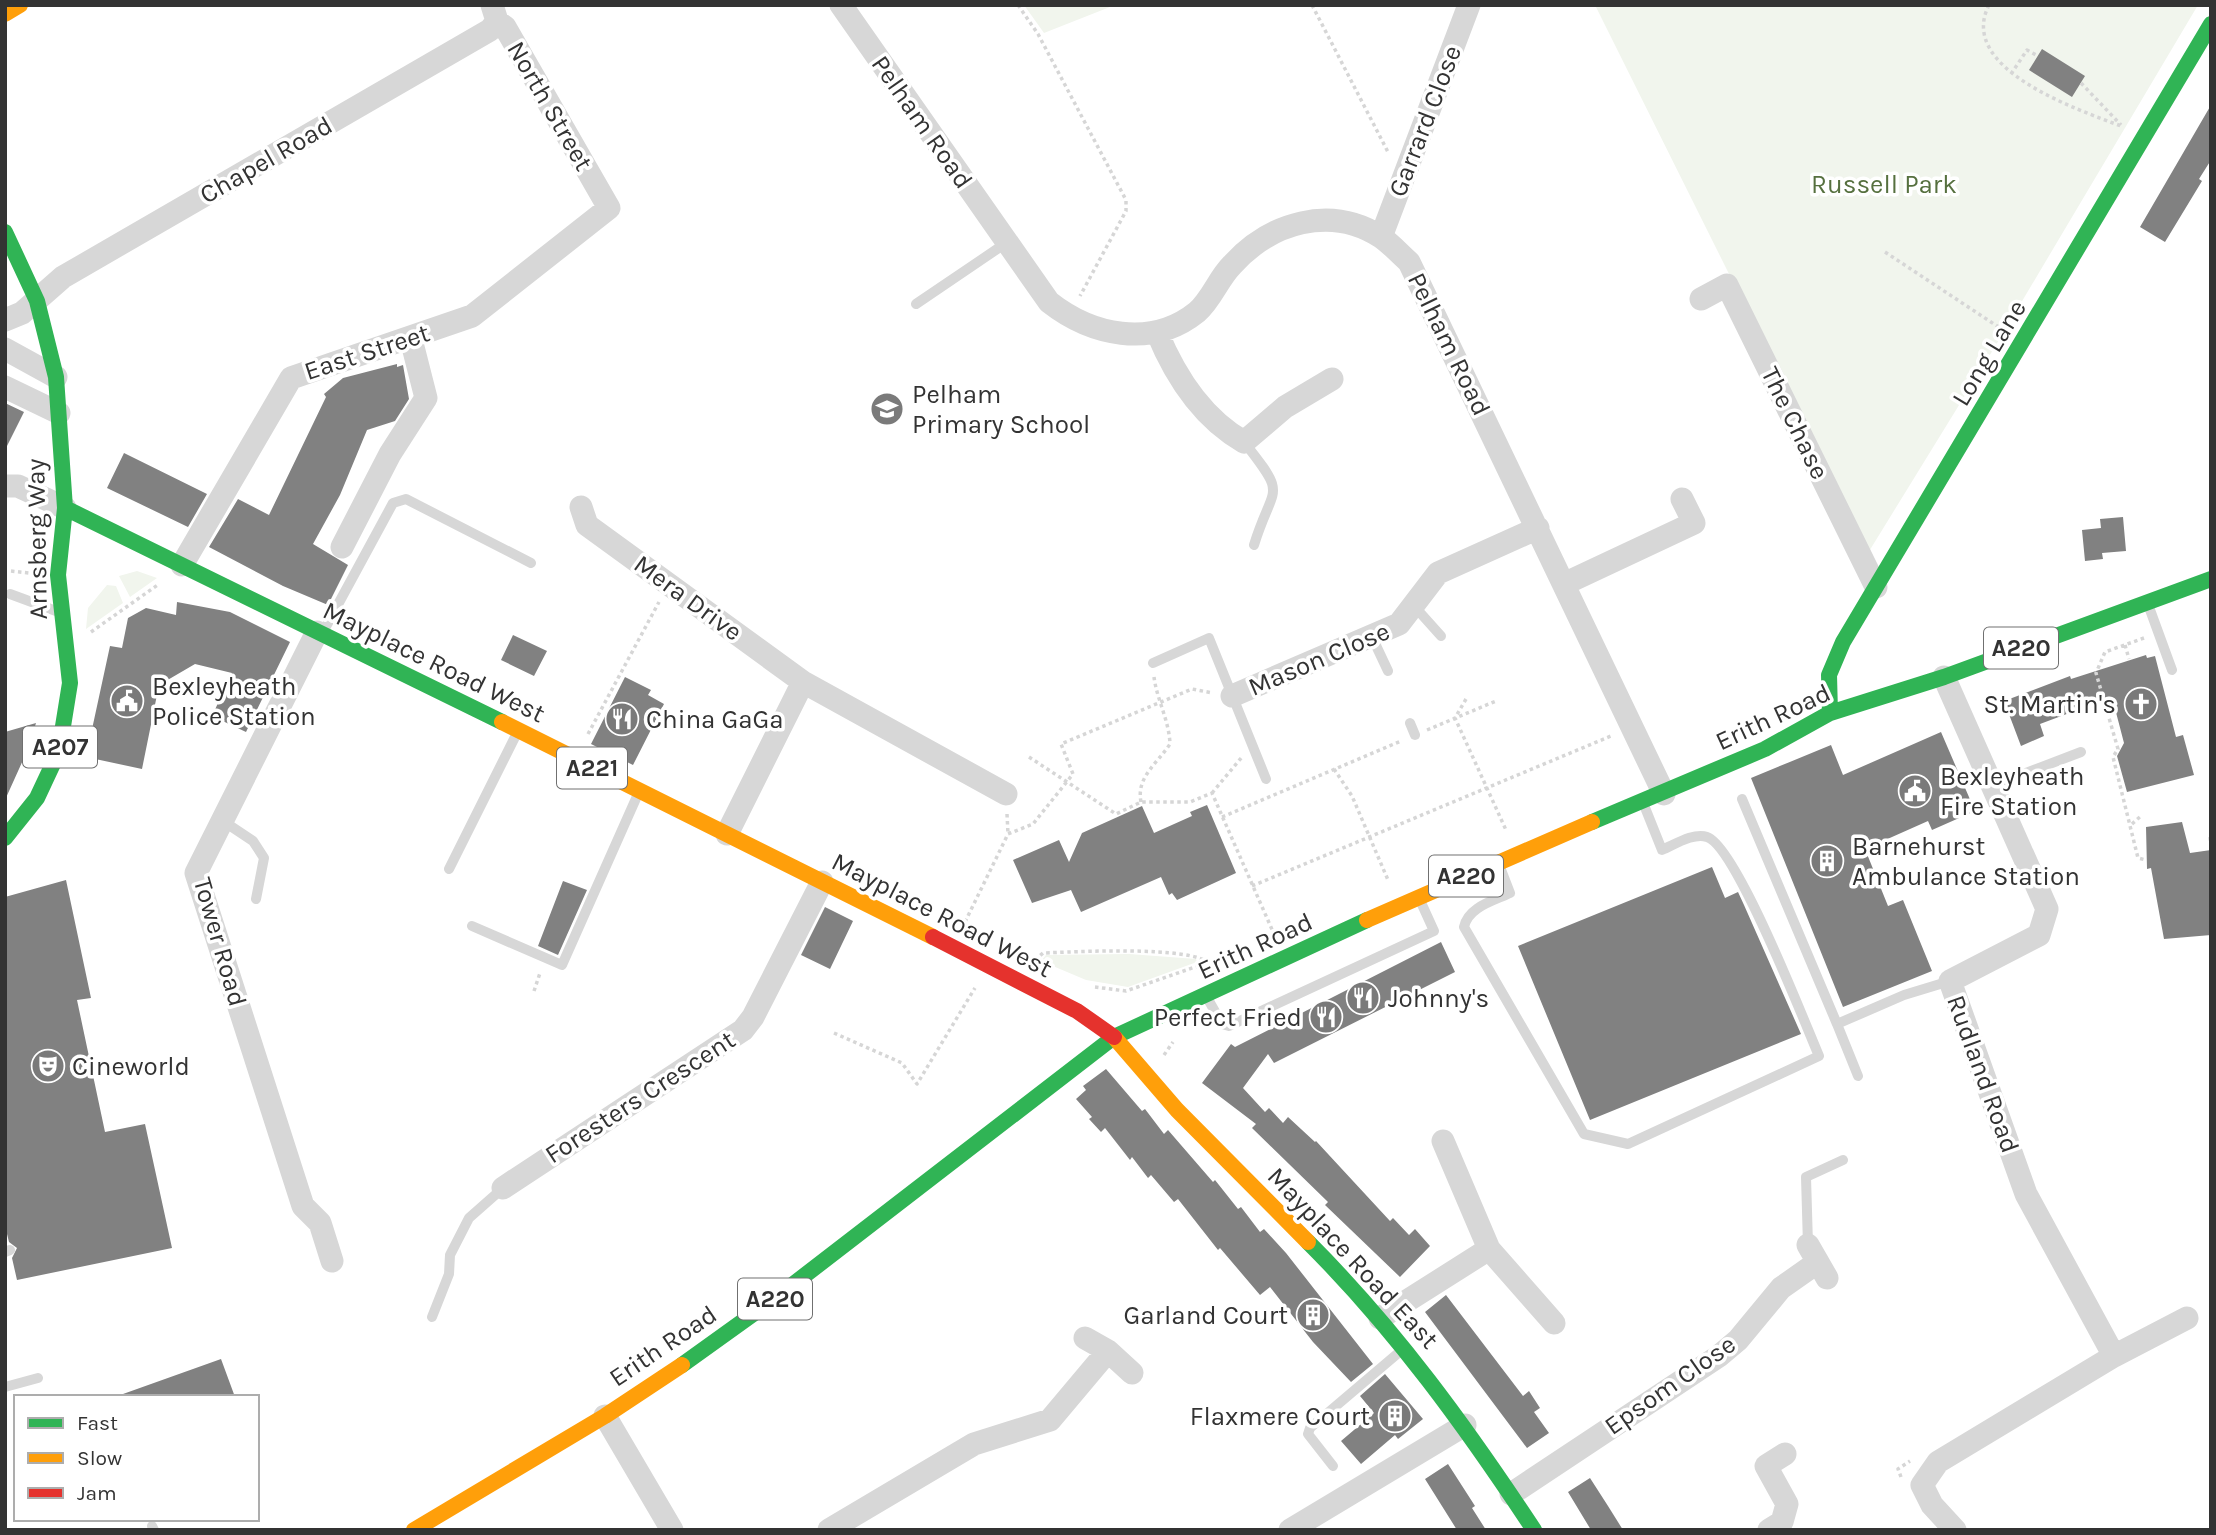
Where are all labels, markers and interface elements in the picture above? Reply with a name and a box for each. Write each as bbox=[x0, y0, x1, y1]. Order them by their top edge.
street label: North Street bbox=[500, 36, 600, 176]
street label: Garrard Close bbox=[1382, 41, 1468, 201]
street label: Pelham Road bbox=[865, 49, 979, 195]
street label: Chapel Road bbox=[194, 110, 338, 210]
park label: Russell Park bbox=[1811, 169, 1957, 200]
street label: Pelham Road bbox=[1401, 267, 1497, 421]
street label: Long Lane bbox=[1945, 294, 2033, 412]
street label: East Street bbox=[300, 317, 434, 387]
street label: The Chase bbox=[1755, 362, 1835, 484]
place label: Pelham Primary School bbox=[912, 379, 1090, 440]
school or university icon: Pelham Primary School bbox=[868, 390, 906, 428]
street label: Arnsberg Way bbox=[20, 458, 54, 620]
street label: Mera Drive bbox=[628, 548, 748, 648]
street label: Mayplace Road West bbox=[318, 595, 550, 729]
street label: Mason Close bbox=[1244, 615, 1394, 703]
road number: A220 bbox=[1984, 628, 2058, 668]
place label: Bexleyheath Police Station bbox=[152, 671, 316, 732]
street label: Erith Road bbox=[1711, 677, 1835, 757]
public building icon: Bexleyheath Police Station bbox=[108, 682, 146, 720]
church icon: St. Martin's bbox=[2122, 685, 2160, 723]
place label: St. Martin's bbox=[1984, 689, 2116, 720]
restaurant icon: China GaGa bbox=[603, 700, 641, 738]
place label: China GaGa bbox=[646, 704, 784, 735]
road number: A207 bbox=[23, 726, 97, 768]
road number: A221 bbox=[557, 748, 627, 788]
place label: Bexleyheath Fire Station bbox=[1940, 761, 2084, 822]
public building icon: Bexleyheath Fire Station bbox=[1896, 772, 1934, 810]
place label: Barnehurst Ambulance Station bbox=[1852, 831, 2080, 892]
building icon: Barnehurst Ambulance Station bbox=[1808, 842, 1846, 880]
street label: Mayplace Road West bbox=[827, 846, 1058, 984]
road number: A220 bbox=[1429, 856, 1503, 896]
street label: Tower Road bbox=[187, 874, 253, 1010]
street label: Erith Road bbox=[1193, 906, 1317, 986]
restaurant icon: Johnny's bbox=[1344, 979, 1382, 1017]
place label: Johnny's bbox=[1388, 983, 1489, 1014]
street label: Rudland Road bbox=[1940, 991, 2026, 1157]
restaurant icon: Perfect Fried bbox=[1307, 998, 1345, 1036]
place label: Perfect Fried bbox=[1154, 1002, 1302, 1033]
street label: Foresters Crescent bbox=[539, 1024, 741, 1170]
theatre icon: Cineworld bbox=[29, 1047, 67, 1085]
place label: Cineworld bbox=[72, 1051, 190, 1082]
street label: Mayplace Road East bbox=[1261, 1161, 1445, 1355]
road number: A220 bbox=[738, 1279, 812, 1320]
building icon: Garland Court bbox=[1294, 1296, 1332, 1334]
street label: Erith Road bbox=[603, 1299, 723, 1393]
place label: Garland Court bbox=[1124, 1300, 1288, 1331]
street label: Epsom Close bbox=[1599, 1329, 1741, 1441]
legend bbox=[14, 1395, 259, 1521]
building icon: Flaxmere Court bbox=[1376, 1397, 1414, 1435]
place label: Flaxmere Court bbox=[1190, 1401, 1370, 1432]
text: Fast bbox=[77, 1411, 118, 1435]
text: Slow bbox=[77, 1446, 122, 1470]
text: Jam bbox=[77, 1481, 117, 1505]

